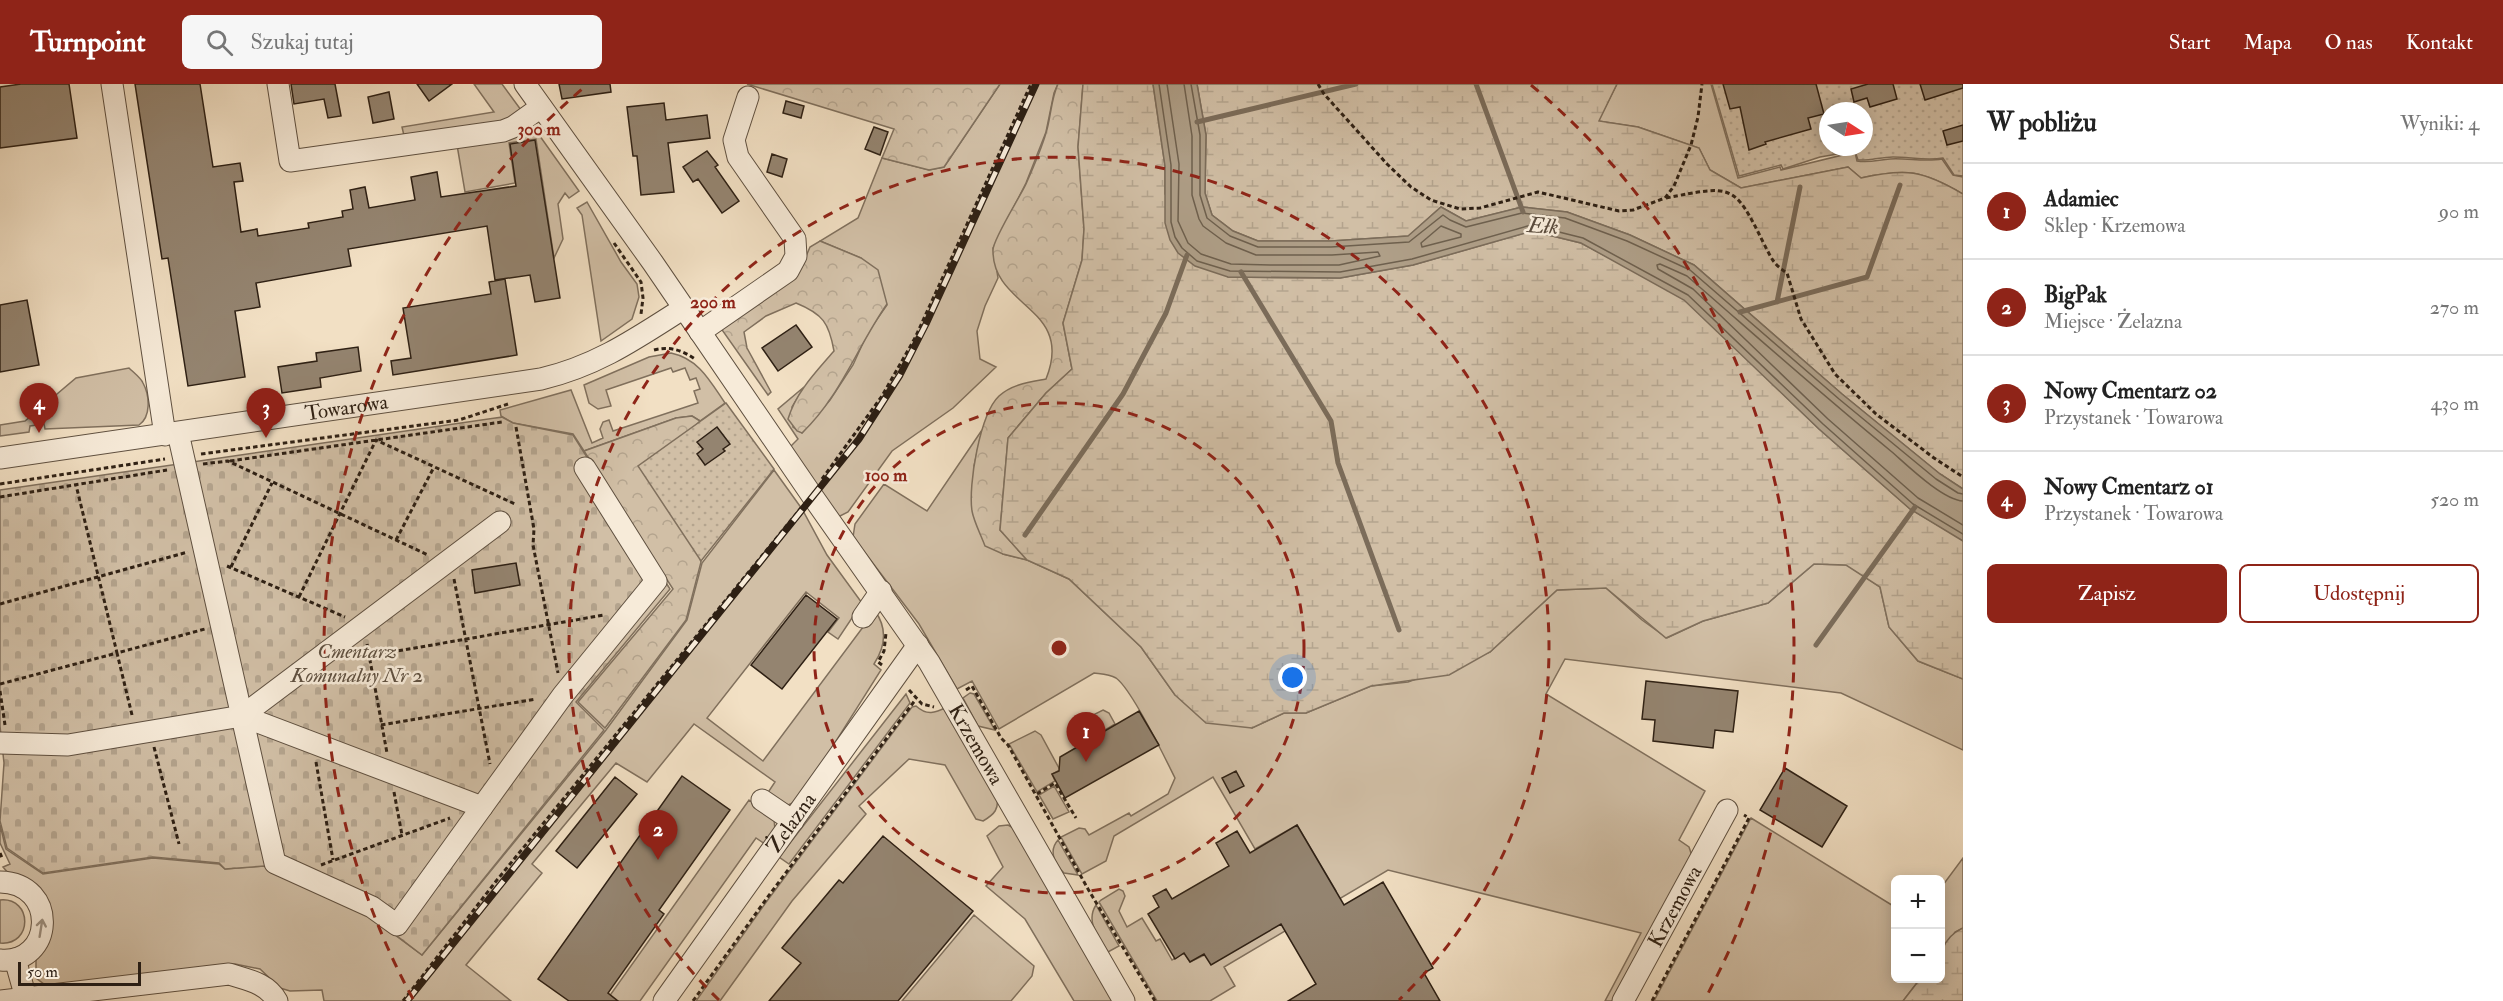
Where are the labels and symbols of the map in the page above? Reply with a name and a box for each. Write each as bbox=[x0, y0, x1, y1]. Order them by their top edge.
north arrow bbox=[1819, 102, 1873, 156]
text: 300 m bbox=[517, 118, 562, 141]
water label: Ełk bbox=[1524, 211, 1559, 241]
text: 200 m bbox=[690, 291, 737, 314]
pin: 4 bbox=[20, 384, 58, 433]
pin: 3 bbox=[246, 388, 286, 438]
street label: Towarowa bbox=[303, 388, 390, 427]
text: 100 m bbox=[865, 464, 908, 487]
park label: Cmentarz Komunalny Nr 2 bbox=[290, 638, 423, 689]
centre of rings bbox=[1049, 638, 1069, 658]
your location bbox=[1278, 663, 1307, 692]
street label: Krzemowa bbox=[942, 699, 1010, 790]
pin: 1 bbox=[1066, 712, 1106, 762]
street label: Żelazna bbox=[761, 787, 823, 859]
pin: 2 bbox=[638, 810, 678, 860]
street label: Krzemowa bbox=[1642, 860, 1708, 952]
one-way arrow bbox=[36, 919, 47, 938]
scale bar bbox=[18, 959, 141, 986]

